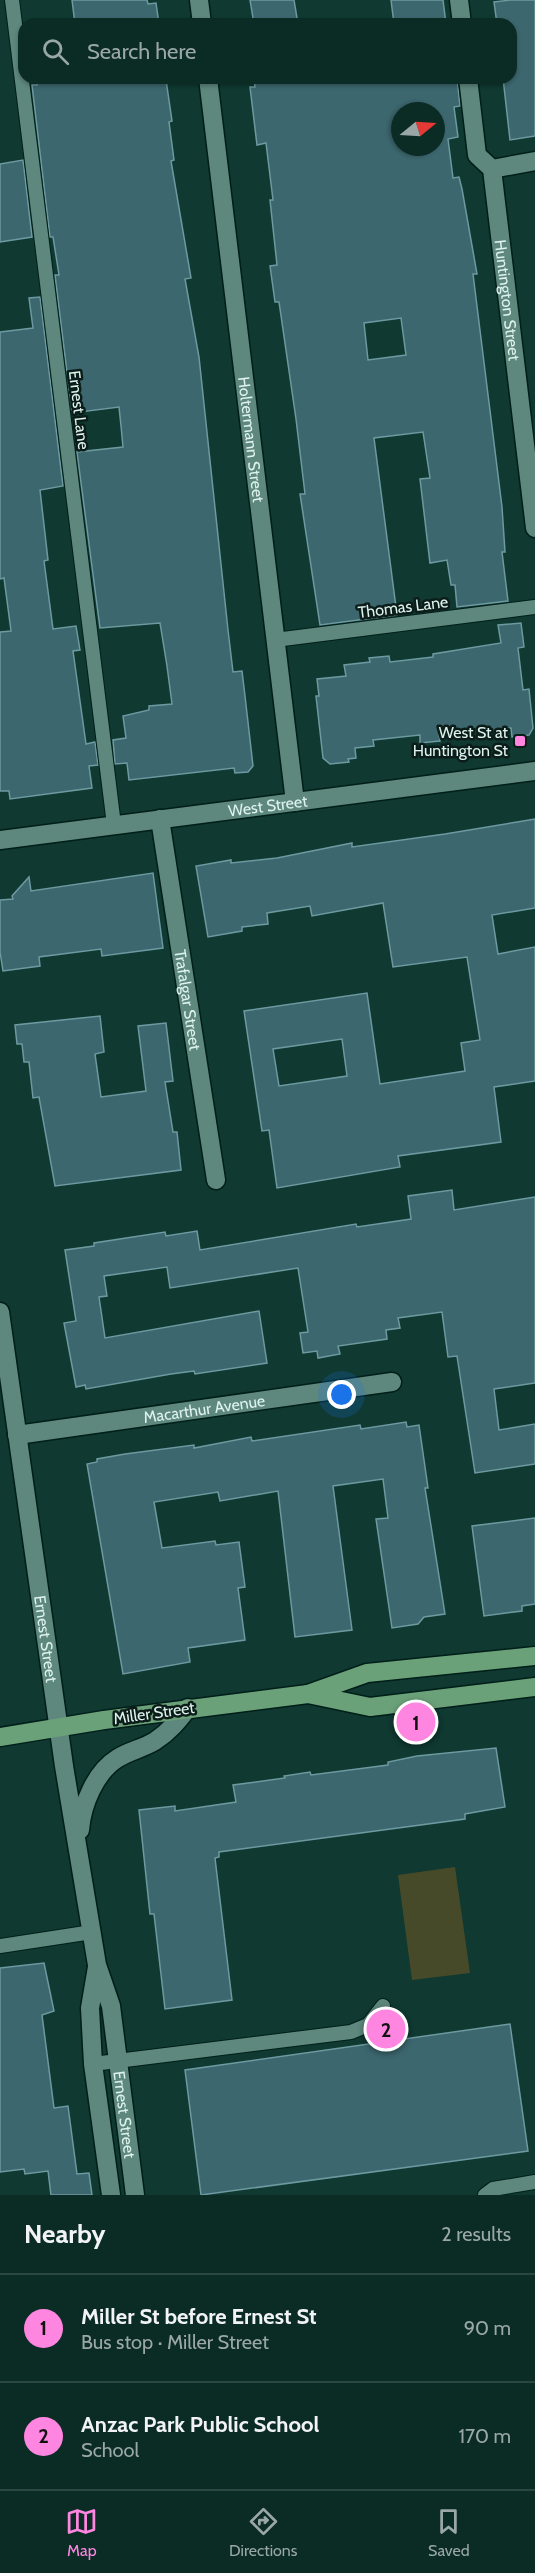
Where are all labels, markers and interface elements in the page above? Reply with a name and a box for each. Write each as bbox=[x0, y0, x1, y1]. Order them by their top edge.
search box bbox=[18, 18, 517, 84]
icon: search bbox=[39, 35, 72, 68]
text: Search here bbox=[87, 38, 196, 65]
north arrow bbox=[391, 102, 445, 156]
street label: Huntington Street bbox=[491, 238, 524, 362]
street label: Ernest Lane bbox=[65, 369, 93, 451]
street label: Holtermann Street bbox=[234, 375, 268, 504]
street label: Thomas Lane bbox=[357, 592, 449, 622]
place label: West St at Huntington St bbox=[413, 723, 509, 760]
marker: West St at Huntington St bbox=[513, 734, 527, 748]
street label: West Street bbox=[227, 791, 309, 820]
street label: Trafalgar Street bbox=[171, 948, 205, 1052]
your location bbox=[327, 1380, 356, 1409]
street label: Macarthur Avenue bbox=[142, 1391, 266, 1427]
street label: Ernest Street bbox=[31, 1594, 62, 1684]
street label: Miller Street bbox=[112, 1698, 196, 1728]
pin: 1 bbox=[396, 1700, 436, 1744]
pin: 2 bbox=[366, 2006, 406, 2052]
street label: Ernest Street bbox=[110, 2070, 140, 2160]
text: Nearby bbox=[24, 2218, 105, 2250]
text: 2 results bbox=[441, 2222, 511, 2246]
text: Miller St before Ernest St bbox=[81, 2303, 317, 2330]
text: 1 bbox=[40, 2316, 47, 2340]
text: 90 m bbox=[464, 2316, 511, 2340]
text: Bus stop · Miller Street bbox=[81, 2330, 269, 2354]
text: Anzac Park Public School bbox=[81, 2411, 319, 2438]
text: 2 bbox=[38, 2424, 49, 2448]
text: 170 m bbox=[459, 2424, 511, 2448]
text: School bbox=[81, 2438, 139, 2462]
tab: Map bbox=[65, 2505, 98, 2560]
tab: Directions bbox=[229, 2505, 297, 2560]
tab: Saved bbox=[428, 2505, 470, 2560]

